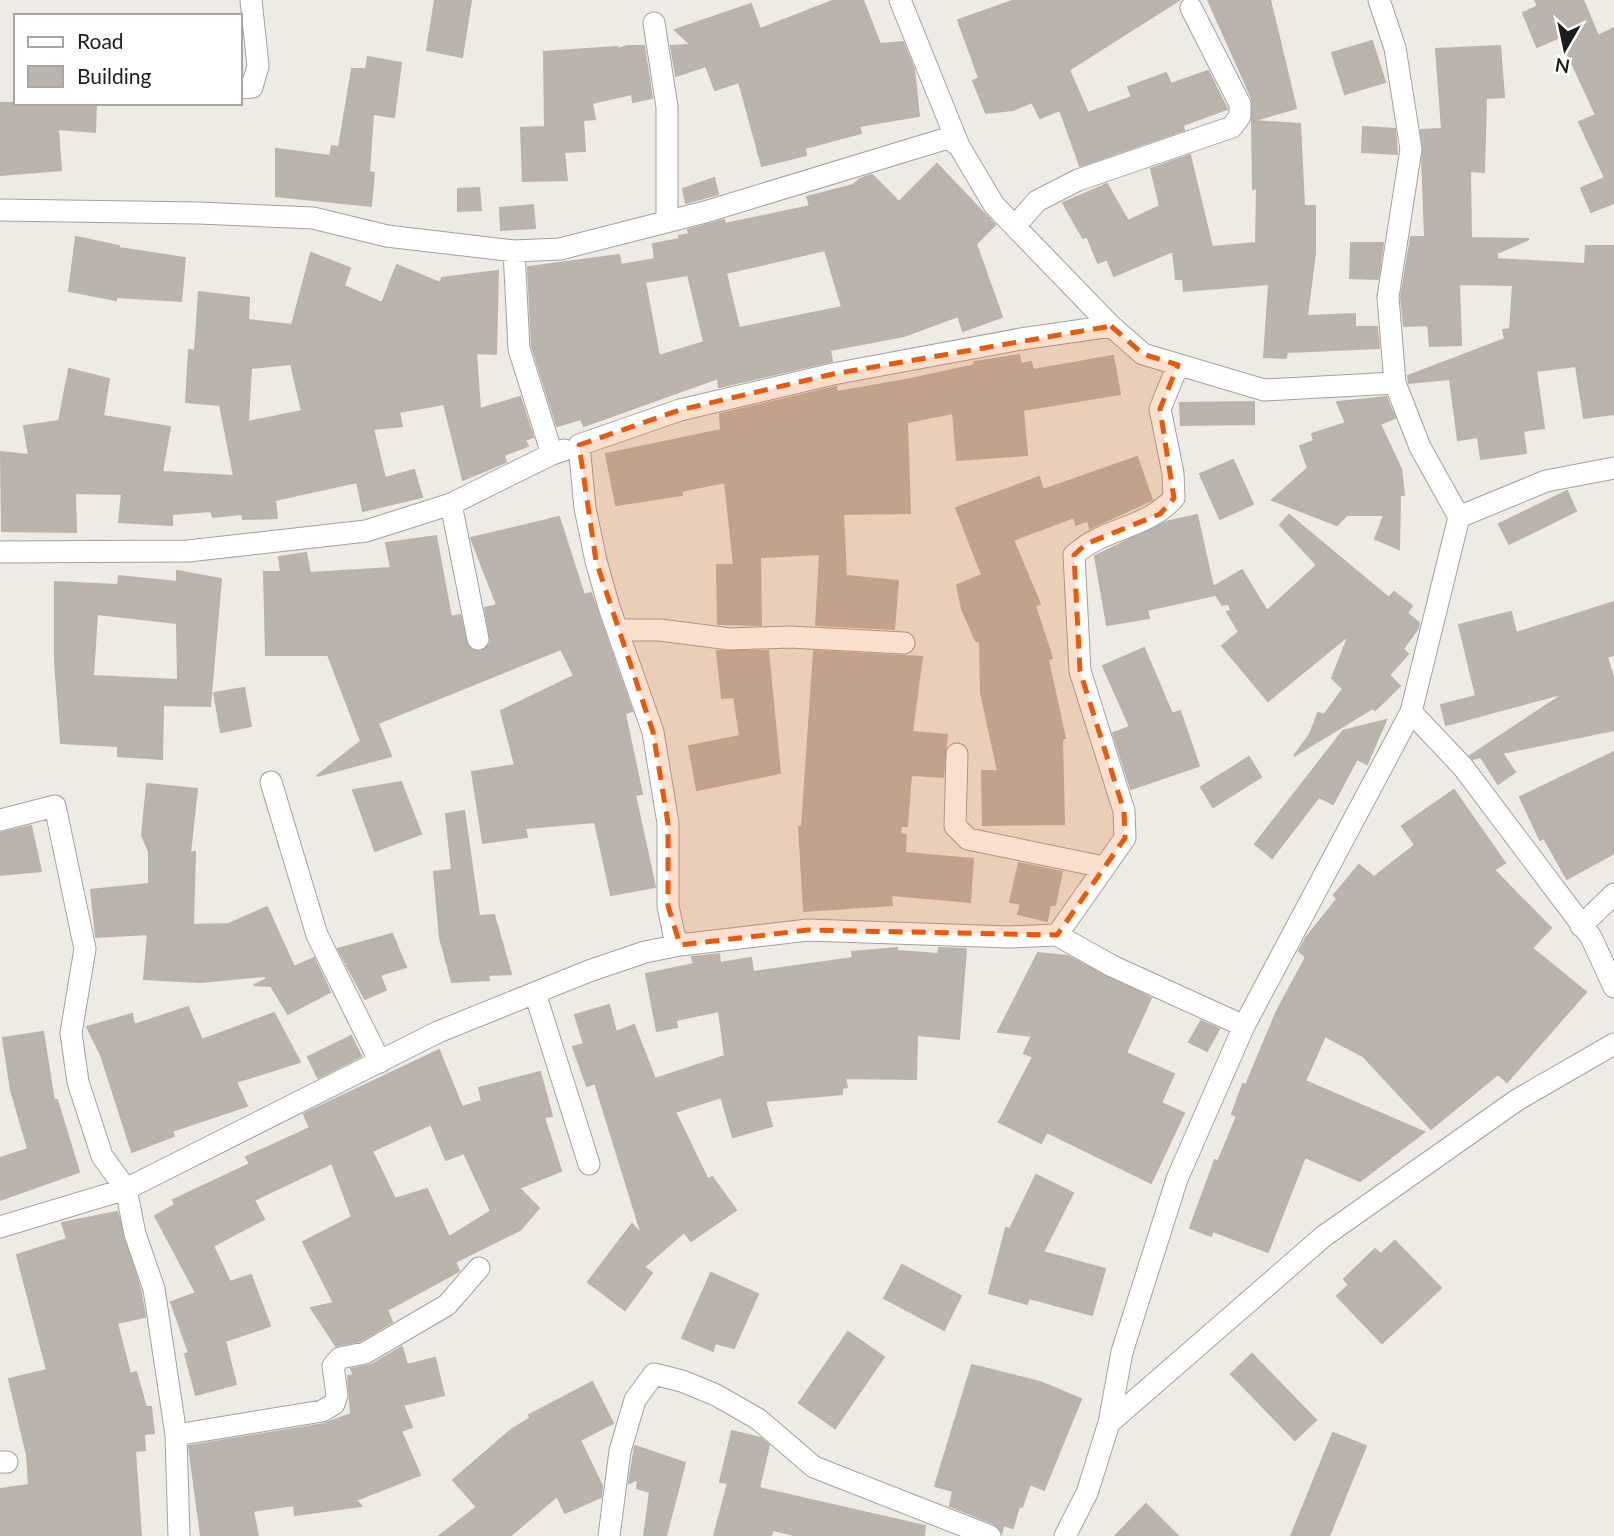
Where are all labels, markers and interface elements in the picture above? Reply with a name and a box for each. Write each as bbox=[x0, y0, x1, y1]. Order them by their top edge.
legend bbox=[14, 14, 242, 105]
north arrow bbox=[1530, 14, 1600, 84]
text: Road bbox=[77, 28, 124, 53]
text: N bbox=[1553, 54, 1571, 79]
text: Building bbox=[77, 63, 152, 88]

